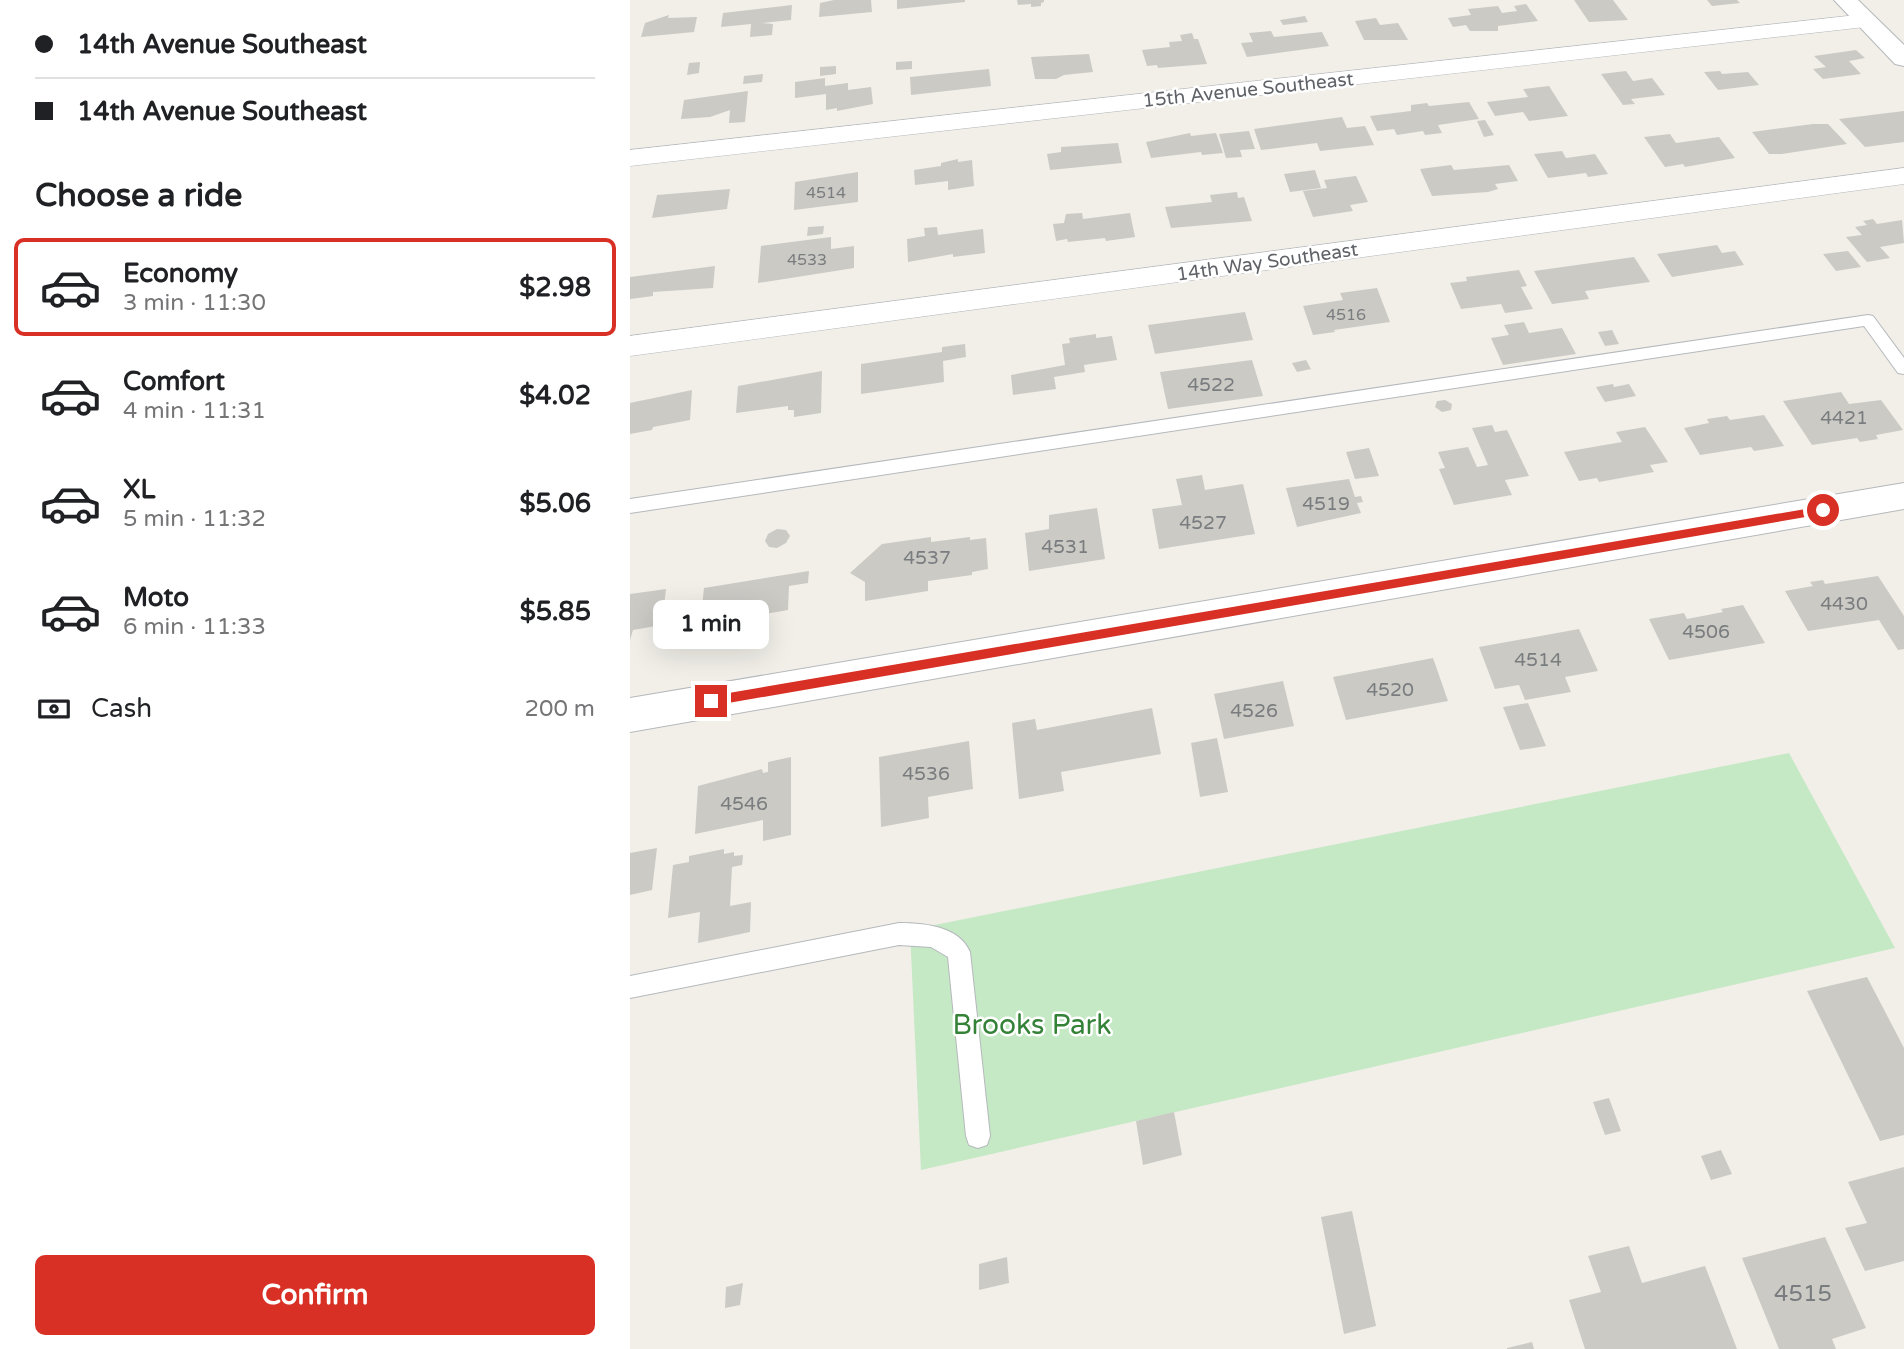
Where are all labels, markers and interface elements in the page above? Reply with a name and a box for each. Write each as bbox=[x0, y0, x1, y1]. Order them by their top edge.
text: 14th Avenue Southeast bbox=[77, 29, 367, 60]
street label: 15th Avenue Southeast bbox=[1142, 68, 1355, 112]
text: 14th Avenue Southeast bbox=[77, 96, 367, 127]
text: Choose a ride bbox=[35, 177, 242, 215]
house number: 4514 bbox=[806, 183, 846, 203]
street label: 14th Way Southeast bbox=[1175, 238, 1359, 286]
house number: 4533 bbox=[787, 250, 827, 270]
icon: car bbox=[39, 256, 102, 319]
text: Economy bbox=[123, 258, 238, 289]
text: $2.98 bbox=[519, 272, 591, 303]
text: 3 min · 11:30 bbox=[123, 289, 266, 317]
house number: 4516 bbox=[1326, 305, 1366, 325]
icon: car bbox=[39, 364, 102, 427]
text: Comfort bbox=[123, 366, 225, 397]
house number: 4522 bbox=[1187, 374, 1235, 396]
text: $4.02 bbox=[519, 380, 591, 411]
text: 4 min · 11:31 bbox=[123, 397, 266, 425]
house number: 4421 bbox=[1820, 407, 1868, 429]
icon: car bbox=[39, 472, 102, 535]
text: XL bbox=[123, 474, 155, 505]
text: $5.06 bbox=[519, 488, 591, 519]
house number: 4519 bbox=[1302, 493, 1350, 515]
route start bbox=[1807, 494, 1839, 526]
text: 5 min · 11:32 bbox=[123, 505, 266, 533]
house number: 4527 bbox=[1179, 512, 1227, 534]
house number: 4531 bbox=[1041, 536, 1089, 558]
house number: 4537 bbox=[903, 547, 951, 569]
icon: car bbox=[39, 580, 102, 643]
text: Moto bbox=[123, 582, 189, 613]
house number: 4430 bbox=[1820, 593, 1868, 615]
text: $5.85 bbox=[520, 596, 591, 627]
callout: 1 min bbox=[653, 600, 769, 648]
text: 1 min bbox=[680, 610, 742, 638]
text: 6 min · 11:33 bbox=[123, 613, 266, 641]
house number: 4506 bbox=[1682, 621, 1730, 643]
house number: 4514 bbox=[1514, 649, 1562, 671]
house number: 4520 bbox=[1366, 679, 1414, 701]
route end bbox=[695, 685, 727, 717]
icon: cash bbox=[35, 690, 73, 728]
text: Cash bbox=[91, 693, 152, 724]
text: 200 m bbox=[525, 695, 595, 723]
house number: 4526 bbox=[1230, 700, 1278, 722]
house number: 4536 bbox=[902, 763, 950, 785]
house number: 4546 bbox=[720, 793, 768, 815]
park label: Brooks Park bbox=[952, 1008, 1112, 1042]
button: Confirm bbox=[35, 1255, 595, 1335]
house number: 4515 bbox=[1774, 1280, 1832, 1308]

